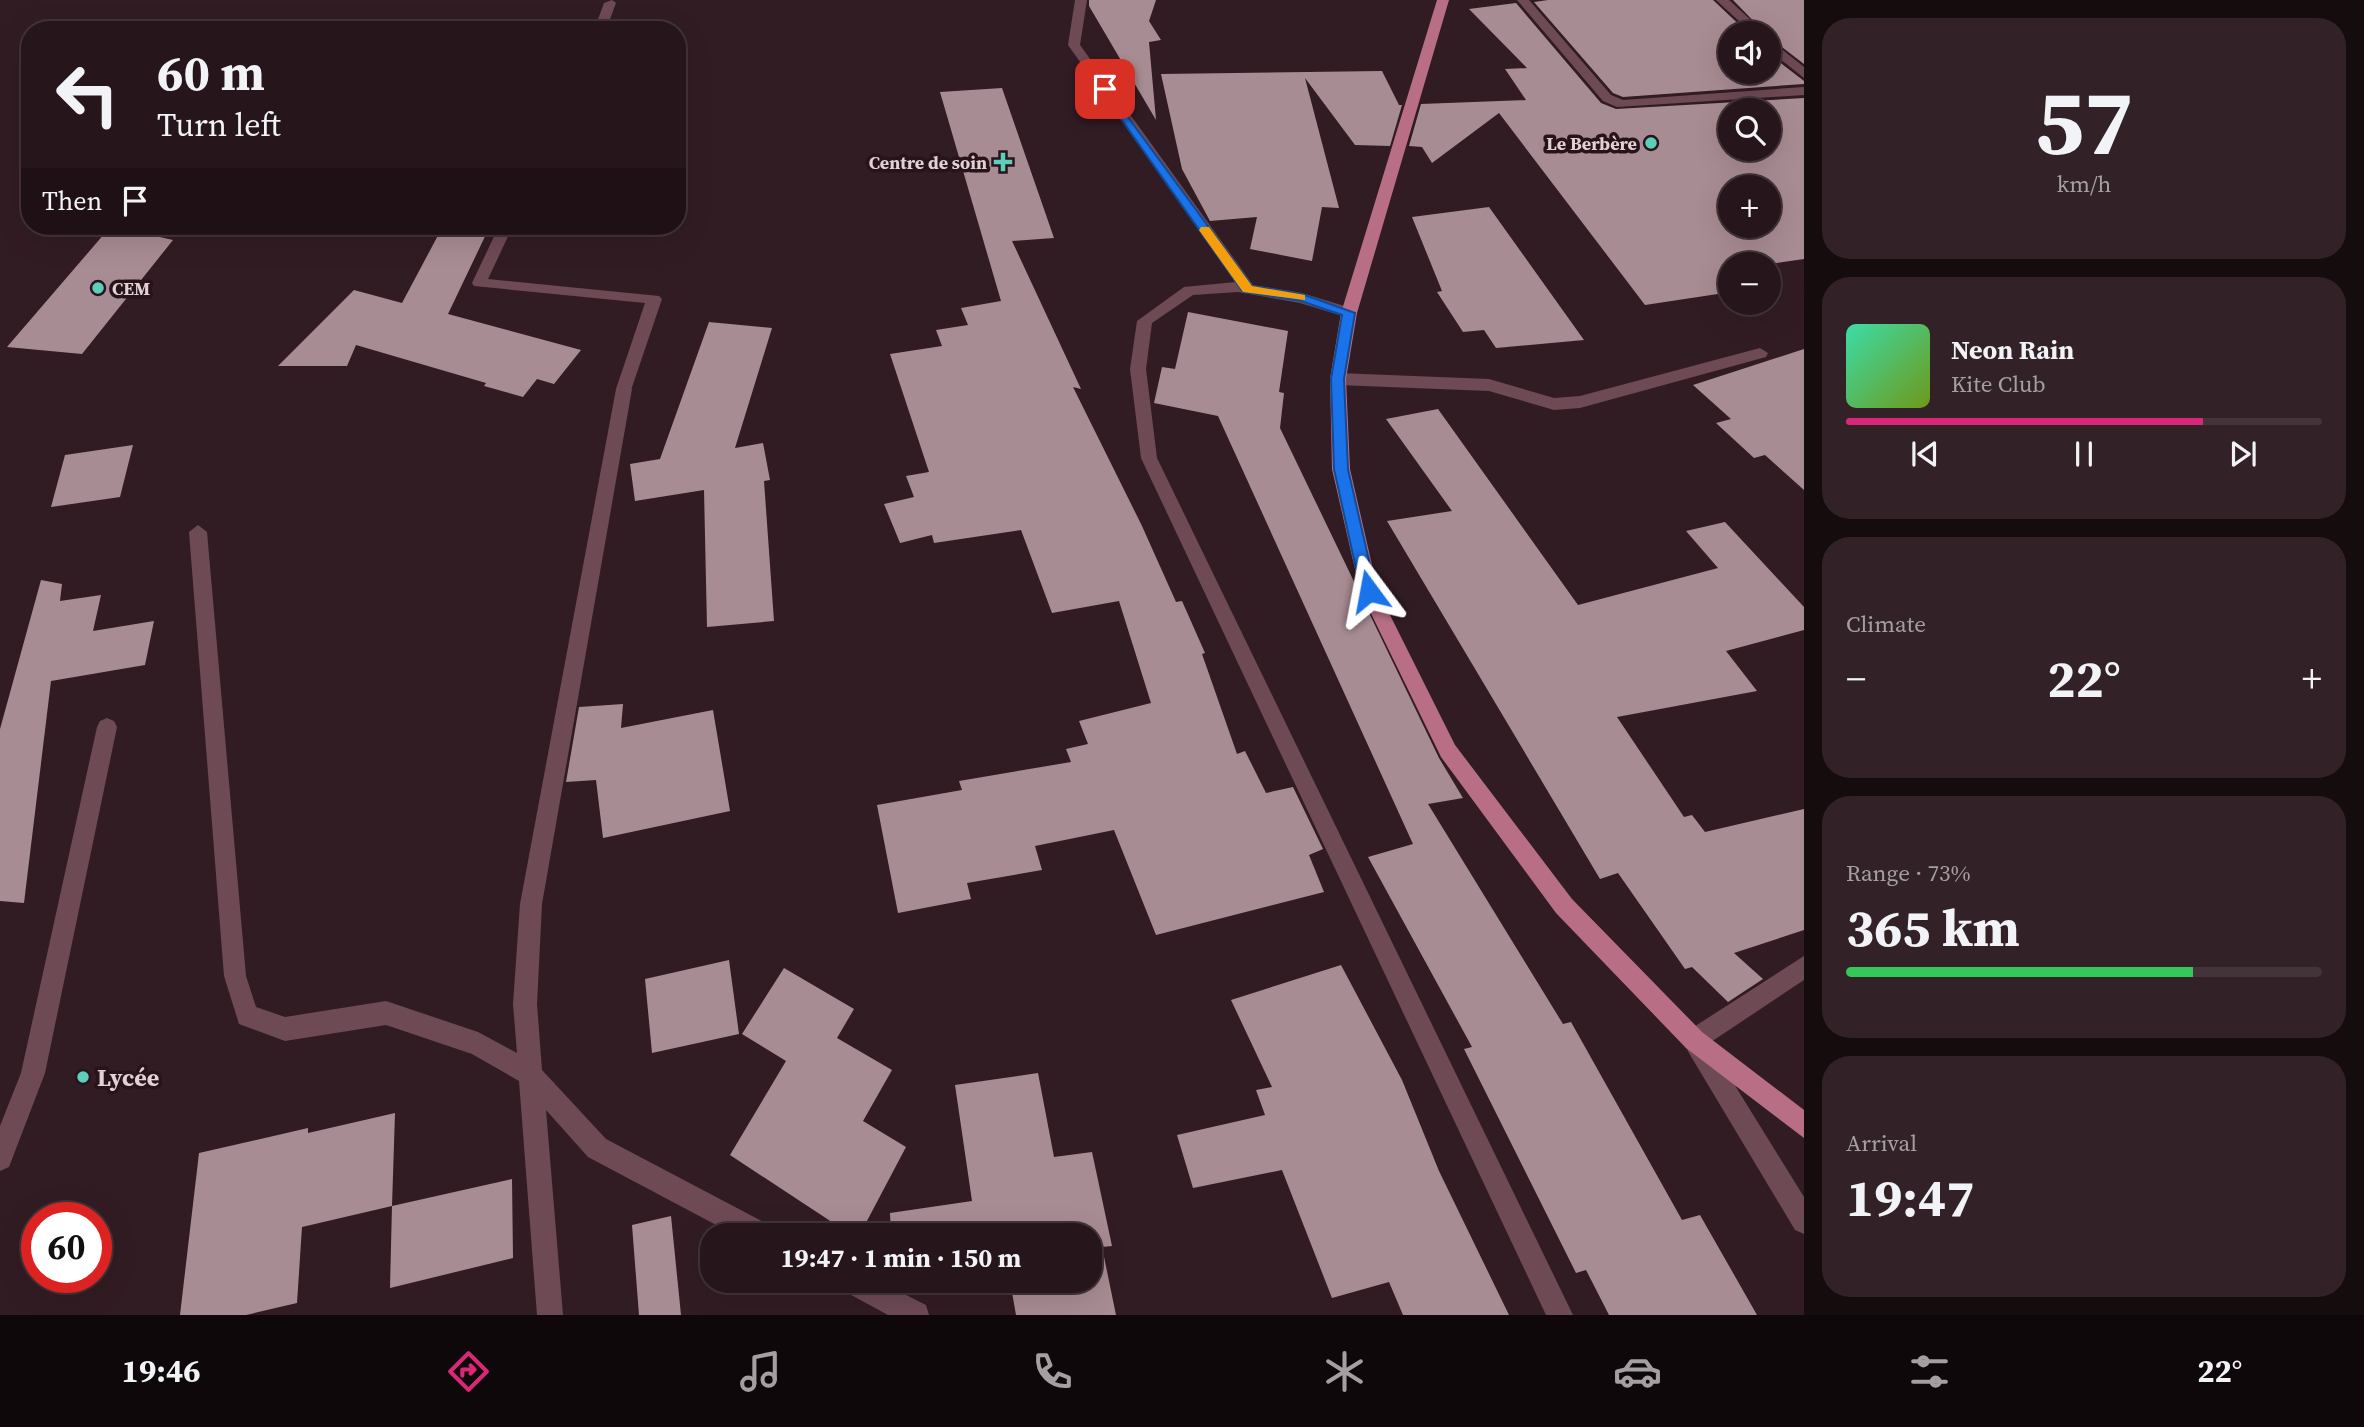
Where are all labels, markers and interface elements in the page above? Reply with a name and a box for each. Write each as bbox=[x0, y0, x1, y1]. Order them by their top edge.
map controls bbox=[1718, 21, 1781, 315]
button: sound bbox=[1718, 21, 1781, 84]
text: 60 m bbox=[157, 39, 265, 106]
icon: left bbox=[42, 49, 133, 140]
pin bbox=[1075, 59, 1135, 119]
text: 57 bbox=[2035, 60, 2133, 184]
icon: arrive bbox=[1086, 70, 1124, 108]
button: search bbox=[1718, 98, 1781, 161]
text: Turn left bbox=[157, 103, 281, 147]
place label: Le Berbère bbox=[1546, 131, 1637, 156]
marker: Le Berbère bbox=[1643, 135, 1659, 151]
place label: Centre de soin bbox=[869, 150, 987, 175]
marker: Centre de soin bbox=[993, 152, 1013, 172]
text: km/h bbox=[2057, 168, 2111, 200]
button: + bbox=[1718, 175, 1781, 238]
icon: arrive bbox=[116, 182, 154, 220]
text: Then bbox=[42, 183, 102, 219]
button: − bbox=[1718, 252, 1781, 315]
place label: CEM bbox=[112, 276, 150, 301]
marker: CEM bbox=[90, 280, 106, 296]
text: Neon Rain bbox=[1951, 332, 2074, 368]
text: Kite Club bbox=[1951, 368, 2046, 400]
icon: previous bbox=[1906, 435, 1944, 473]
icon: pause bbox=[2065, 435, 2103, 473]
icon: next bbox=[2224, 435, 2262, 473]
position arrow bbox=[1332, 554, 1406, 628]
text: Climate bbox=[1846, 608, 1926, 640]
text: 22° bbox=[2047, 643, 2121, 714]
text: − bbox=[1846, 653, 1866, 705]
text: + bbox=[2302, 653, 2322, 705]
text: Range · 73% bbox=[1846, 857, 1971, 889]
text: 365 km bbox=[1846, 892, 2020, 963]
place label: Lycée bbox=[97, 1061, 159, 1094]
marker: Lycée bbox=[75, 1069, 91, 1085]
text: Arrival bbox=[1846, 1127, 1917, 1159]
text: 19:47 bbox=[1846, 1162, 1974, 1233]
speed limit sign: 60 bbox=[21, 1202, 112, 1293]
text: 19:47 · 1 min · 150 m bbox=[781, 1240, 1021, 1276]
icon: directions bbox=[444, 1347, 493, 1396]
icon: music bbox=[736, 1347, 785, 1396]
icon: phone bbox=[1028, 1347, 1077, 1396]
icon: climate bbox=[1320, 1347, 1369, 1396]
icon: car bbox=[1613, 1347, 1662, 1396]
icon: filters bbox=[1905, 1347, 1954, 1396]
text: 19:46 bbox=[122, 1349, 201, 1393]
text: 22° bbox=[2197, 1349, 2242, 1393]

